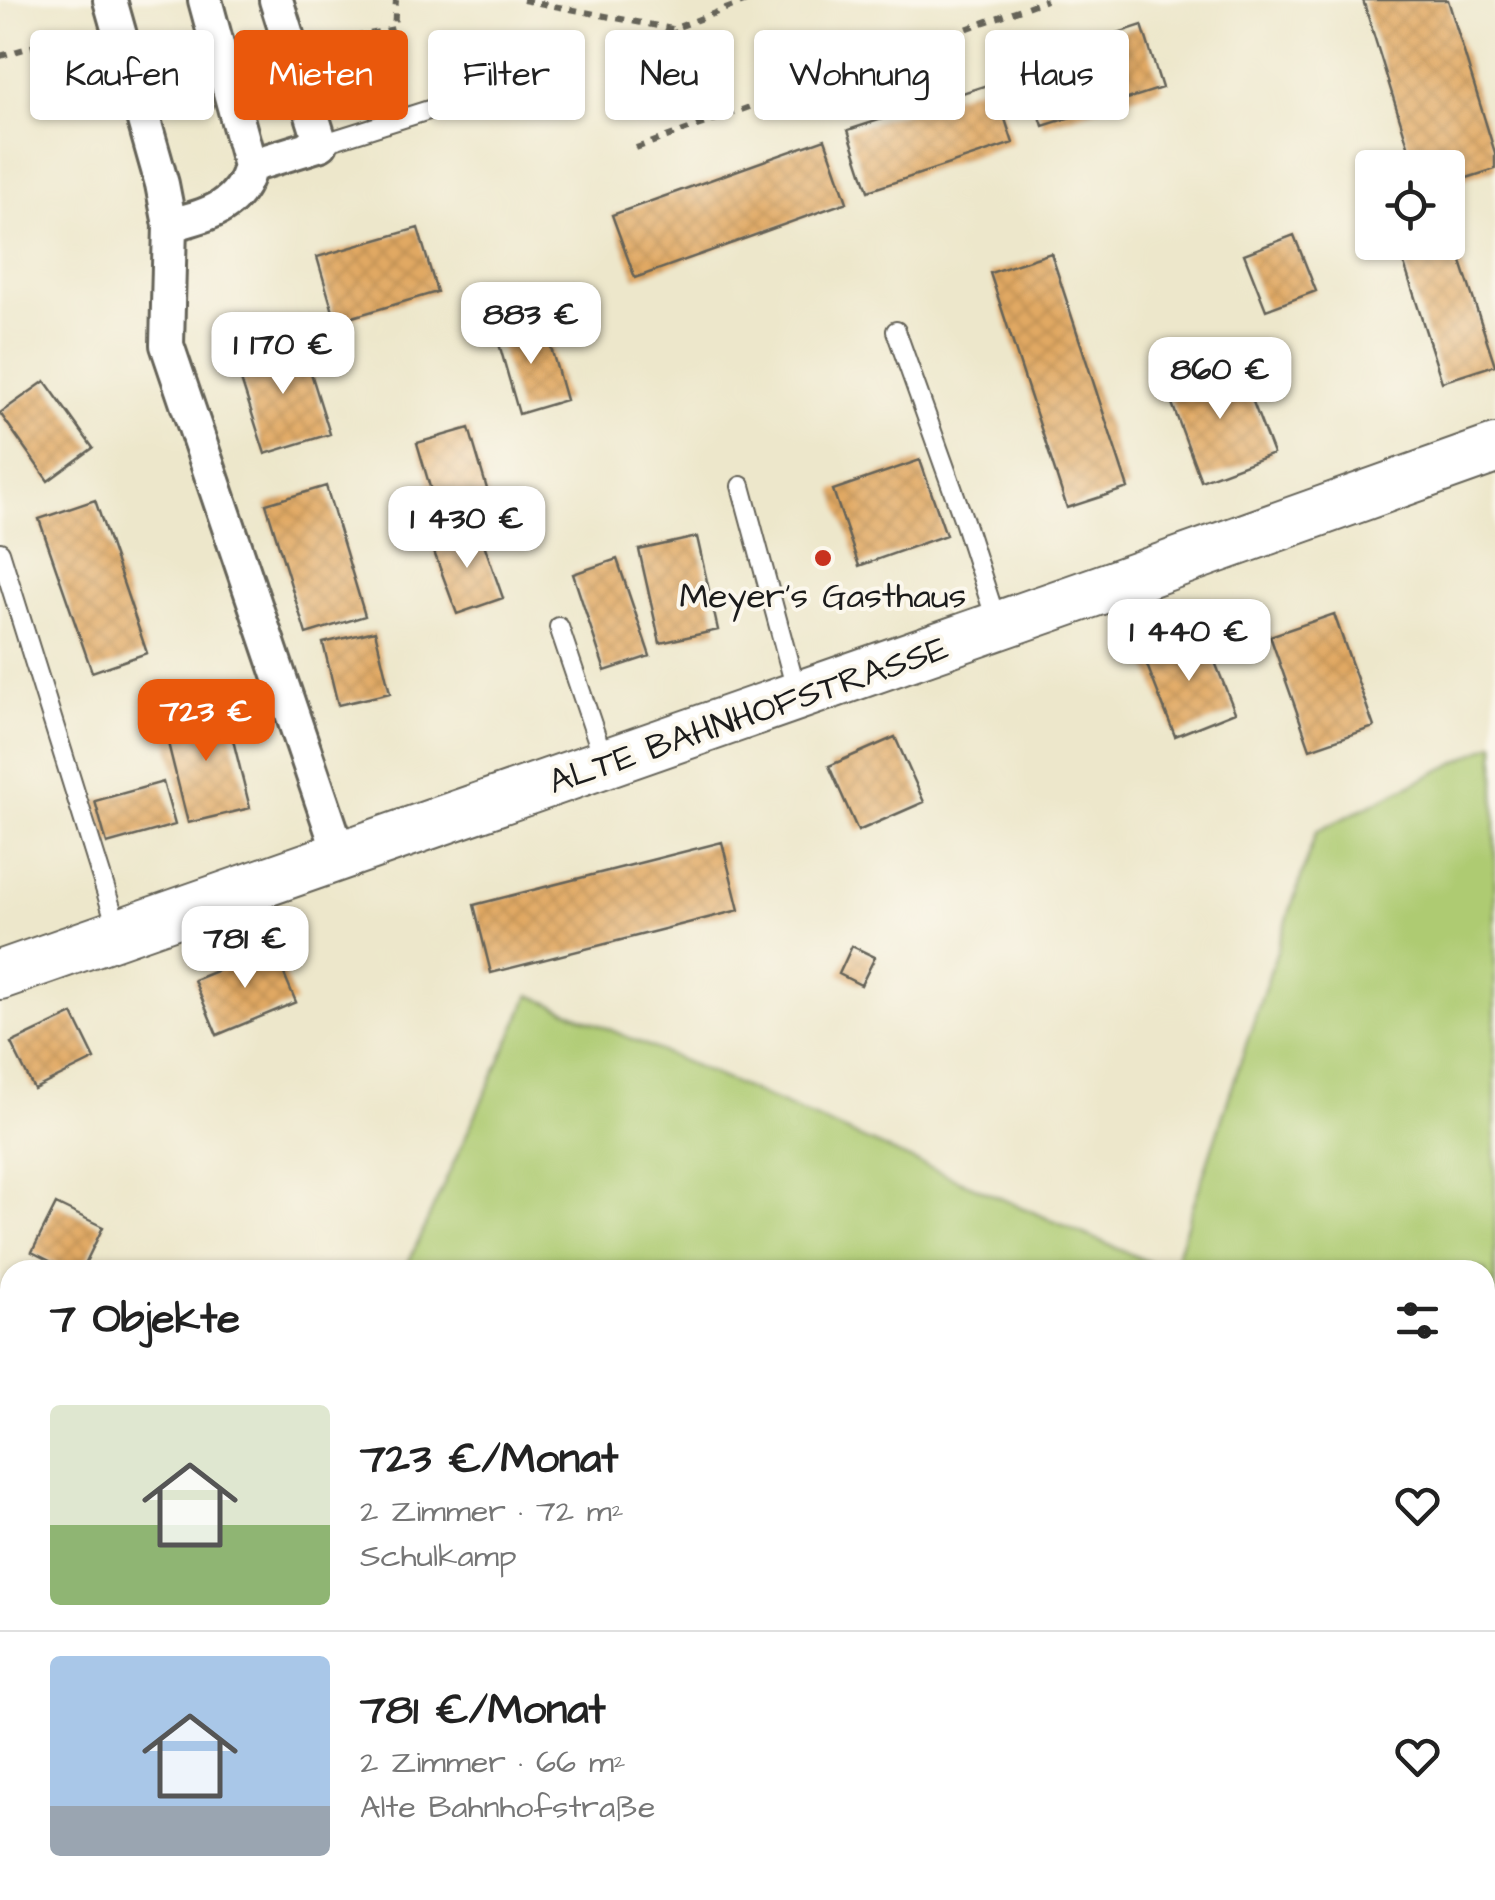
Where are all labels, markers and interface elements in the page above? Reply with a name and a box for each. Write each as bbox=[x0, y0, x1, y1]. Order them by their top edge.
chip: Kaufen bbox=[30, 30, 214, 120]
chip: Mieten bbox=[234, 30, 408, 120]
chip: Filter bbox=[428, 30, 585, 120]
chip: Neu bbox=[605, 30, 734, 120]
chip: Wohnung bbox=[754, 30, 965, 120]
chip: Haus bbox=[985, 30, 1129, 120]
map controls bbox=[1355, 150, 1465, 260]
button: locate bbox=[1355, 150, 1465, 260]
pin: 883 € bbox=[461, 282, 601, 367]
text: 883 € bbox=[483, 292, 579, 337]
pin: 1 170 € bbox=[191, 312, 375, 397]
text: 1 170 € bbox=[233, 322, 333, 367]
pin: 860 € bbox=[1150, 337, 1290, 422]
text: 860 € bbox=[1170, 347, 1270, 392]
pin: 1 430 € bbox=[375, 486, 559, 571]
text: 1 430 € bbox=[410, 496, 524, 541]
marker: Meyer's Gasthaus bbox=[812, 547, 834, 569]
place label: Meyer's Gasthaus bbox=[680, 572, 966, 622]
pin: 1 440 € bbox=[1097, 599, 1281, 684]
text: 1 440 € bbox=[1130, 609, 1248, 654]
street label: ALTE BAHNHOFSTRASSE bbox=[542, 624, 955, 807]
pin: 723 € bbox=[136, 679, 276, 764]
text: 723 € bbox=[160, 689, 252, 734]
pin: 781 € bbox=[175, 906, 315, 991]
text: 781 € bbox=[204, 916, 286, 961]
text: 7 Objekte bbox=[50, 1291, 240, 1349]
icon: filters bbox=[1390, 1293, 1445, 1348]
text: 723 €/Monat bbox=[360, 1431, 618, 1489]
icon: home bbox=[130, 1445, 250, 1565]
icon: heart bbox=[1390, 1478, 1445, 1533]
text: 2 Zimmer · 72 m² bbox=[360, 1489, 624, 1534]
text: Schulkamp bbox=[360, 1534, 517, 1579]
text: 781 €/Monat bbox=[360, 1682, 605, 1740]
icon: home bbox=[130, 1696, 250, 1816]
icon: heart bbox=[1390, 1729, 1445, 1784]
text: 2 Zimmer · 66 m² bbox=[360, 1740, 626, 1785]
text: Alte Bahnhofstraße bbox=[360, 1785, 655, 1830]

